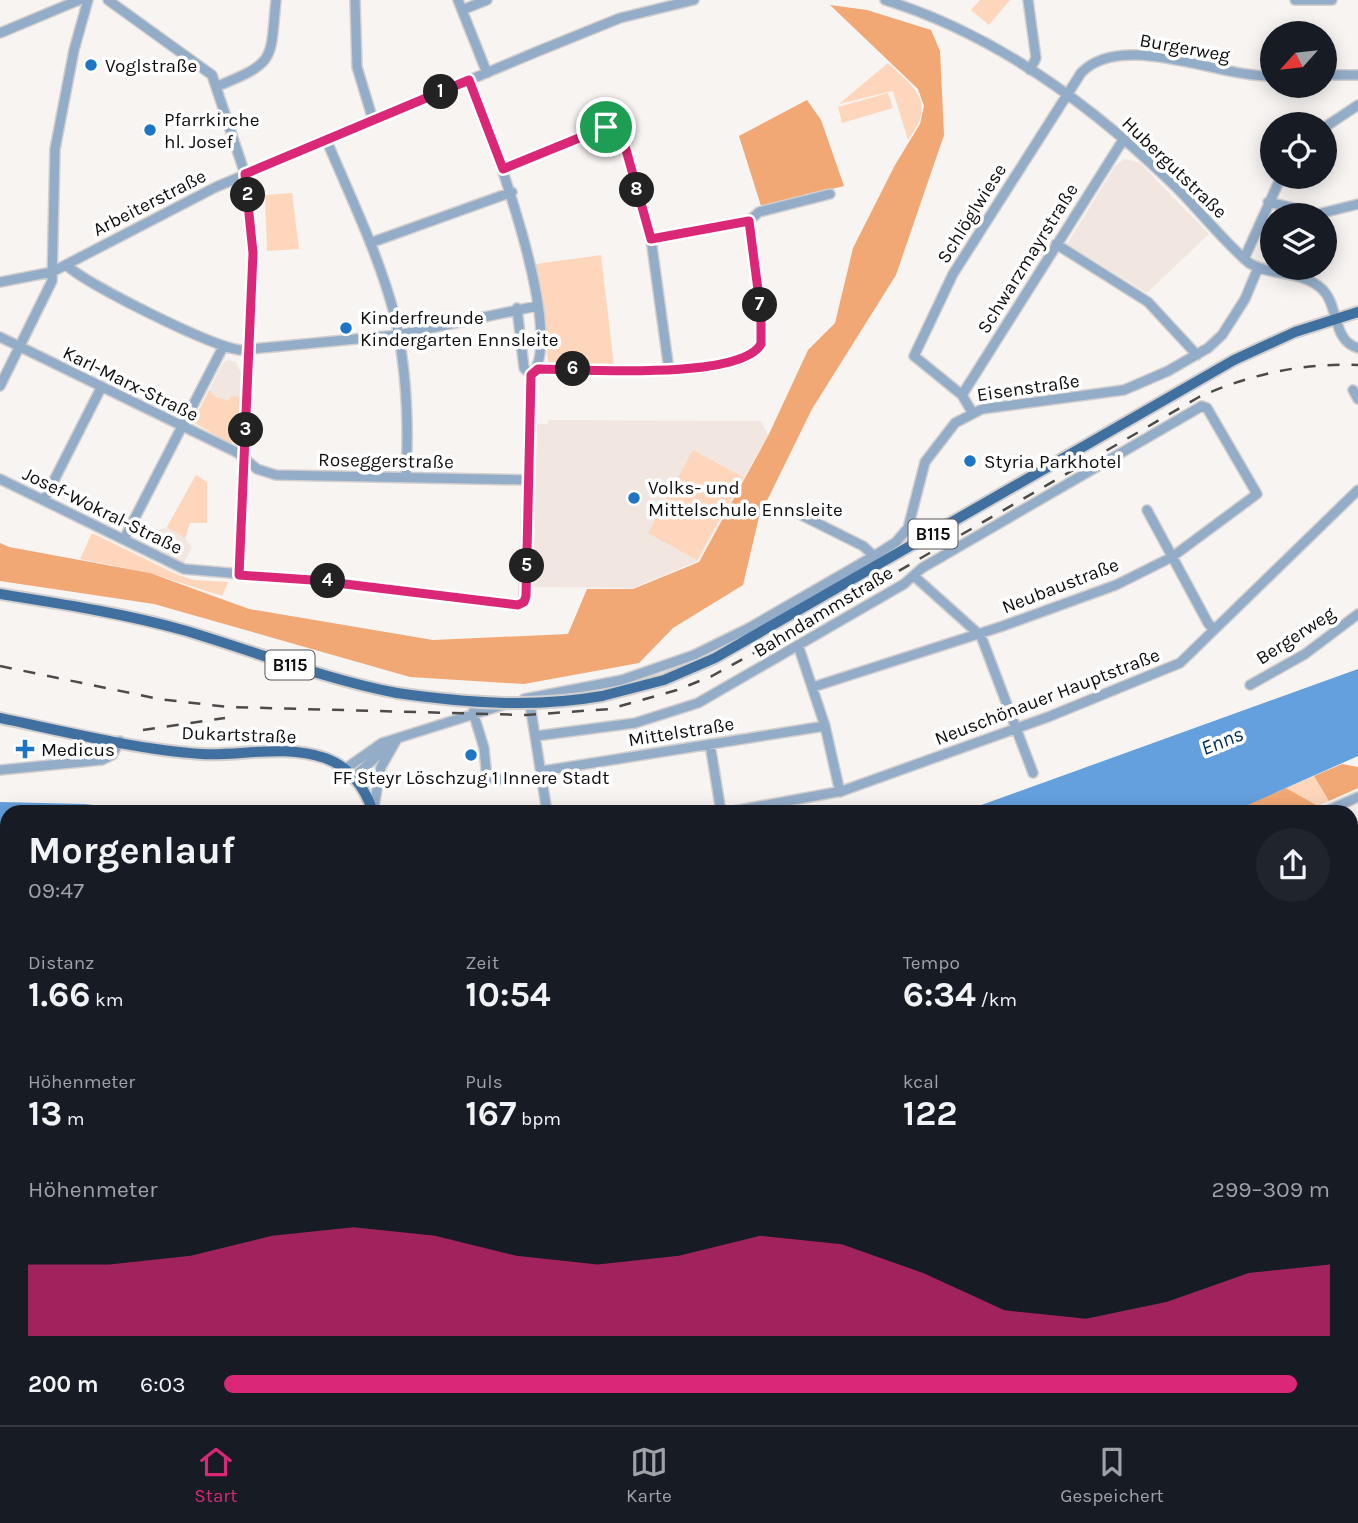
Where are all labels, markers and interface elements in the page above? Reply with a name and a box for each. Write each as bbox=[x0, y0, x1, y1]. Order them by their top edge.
north arrow bbox=[1260, 21, 1337, 98]
map controls bbox=[1260, 21, 1337, 280]
street label: Burgerweg bbox=[1138, 29, 1232, 67]
place label: Voglstraße bbox=[105, 55, 197, 77]
marker: Voglstraße bbox=[83, 57, 99, 73]
pin: 1 bbox=[424, 74, 458, 110]
text: 1 bbox=[437, 80, 444, 102]
pin bbox=[576, 97, 636, 157]
icon: arrive bbox=[587, 108, 625, 146]
place label: Pfarrkirche hl. Josef bbox=[164, 109, 260, 153]
street label: Hubergutstraße bbox=[1117, 112, 1231, 223]
button: locate bbox=[1260, 112, 1337, 189]
marker: Pfarrkirche hl. Josef bbox=[142, 122, 158, 138]
street label: Schlöglwiese bbox=[932, 160, 1011, 267]
street label: Arbeiterstraße bbox=[89, 165, 210, 241]
pin: 8 bbox=[620, 172, 654, 208]
pin: 2 bbox=[230, 178, 266, 212]
text: 8 bbox=[630, 178, 643, 200]
street label: Schwarzmayrstraße bbox=[973, 179, 1083, 338]
text: 2 bbox=[242, 183, 253, 205]
button: layers bbox=[1260, 203, 1337, 280]
pin: 7 bbox=[742, 288, 778, 322]
text: 7 bbox=[755, 293, 764, 315]
place label: Kinderfreunde Kindergarten Ennsleite bbox=[360, 307, 558, 351]
marker: Kinderfreunde Kindergarten Ennsleite bbox=[338, 320, 354, 336]
street label: Karl-Marx-Straße bbox=[59, 342, 202, 426]
pin: 6 bbox=[556, 352, 590, 386]
text: 6 bbox=[567, 357, 578, 379]
street label: Eisenstraße bbox=[975, 370, 1081, 406]
pin: 3 bbox=[229, 412, 264, 448]
text: 3 bbox=[240, 418, 251, 440]
street label: Roseggerstraße bbox=[318, 449, 454, 473]
place label: Styria Parkhotel bbox=[984, 451, 1122, 473]
marker: Styria Parkhotel bbox=[962, 453, 978, 469]
street label: Josef-Wokral-Straße bbox=[19, 463, 186, 559]
place label: Volks- und Mittelschule Ennsleite bbox=[648, 477, 843, 521]
marker: Volks- und Mittelschule Ennsleite bbox=[626, 490, 642, 506]
road number: B115 bbox=[908, 520, 958, 548]
pin: 5 bbox=[510, 548, 544, 584]
text: 5 bbox=[521, 554, 532, 576]
street label: Neubaustraße bbox=[999, 554, 1122, 618]
street label: Bahndammstraße bbox=[750, 562, 897, 662]
pin: 4 bbox=[310, 564, 346, 598]
text: 4 bbox=[322, 569, 333, 591]
street label: Bergerweg bbox=[1252, 602, 1339, 670]
street label: Neuschönauer Hauptstraße bbox=[932, 644, 1163, 750]
road number: B115 bbox=[266, 650, 314, 680]
street label: Mittelstraße bbox=[627, 713, 736, 751]
street label: Dukartstraße bbox=[181, 722, 297, 748]
water label: Enns bbox=[1197, 722, 1247, 760]
marker: Medicus bbox=[15, 739, 35, 759]
place label: Medicus bbox=[41, 739, 115, 761]
marker: FF Steyr Löschzug 1 Innere Stadt bbox=[463, 747, 479, 763]
place label: FF Steyr Löschzug 1 Innere Stadt bbox=[333, 767, 609, 789]
text: Morgenlauf bbox=[28, 828, 235, 873]
button: share bbox=[1256, 828, 1330, 902]
text: 09:47 bbox=[28, 877, 84, 904]
text: Distanz bbox=[28, 952, 94, 974]
text: Zeit bbox=[465, 952, 499, 974]
text: Tempo bbox=[903, 952, 960, 974]
text: 1.66 bbox=[28, 974, 91, 1015]
text: 10:54 bbox=[465, 974, 551, 1015]
text: 6:34 bbox=[903, 974, 976, 1015]
text: km bbox=[91, 989, 124, 1011]
text: /km bbox=[976, 989, 1017, 1011]
text: Höhenmeter bbox=[28, 1071, 135, 1093]
text: Puls bbox=[465, 1071, 503, 1093]
text: kcal bbox=[903, 1071, 939, 1093]
text: 13 bbox=[28, 1093, 62, 1134]
text: 167 bbox=[465, 1093, 516, 1134]
text: 122 bbox=[903, 1093, 957, 1134]
text: m bbox=[62, 1108, 85, 1130]
text: bpm bbox=[516, 1108, 561, 1130]
text: Höhenmeter bbox=[28, 1176, 158, 1203]
text: 299–309 m bbox=[1212, 1176, 1330, 1203]
text: 200 m bbox=[28, 1371, 99, 1398]
text: 6:03 bbox=[140, 1371, 186, 1398]
tab: Start bbox=[194, 1443, 237, 1507]
tab: Karte bbox=[626, 1443, 672, 1507]
tab: Gespeichert bbox=[1060, 1443, 1164, 1507]

